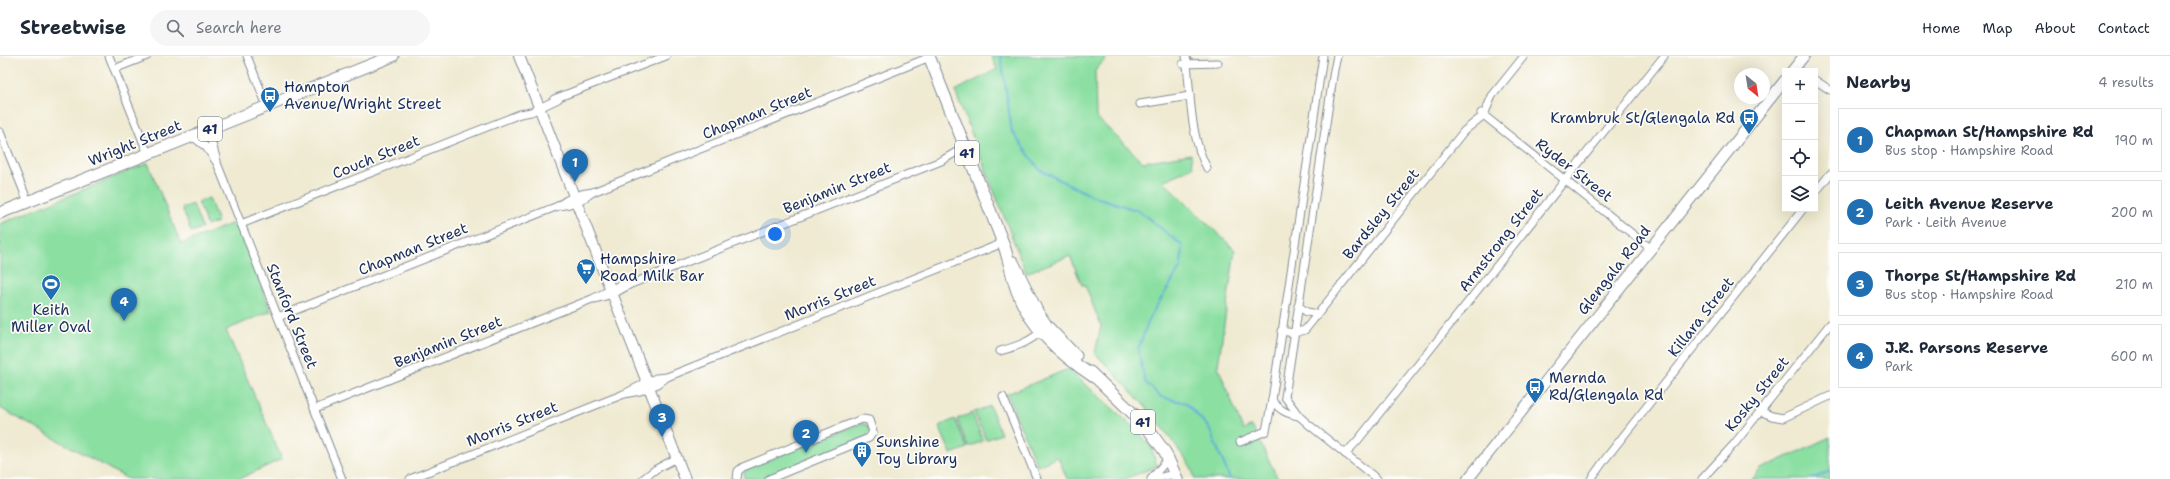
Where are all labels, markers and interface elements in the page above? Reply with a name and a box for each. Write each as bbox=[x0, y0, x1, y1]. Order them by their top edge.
search box bbox=[150, 10, 430, 46]
text: Streetwise bbox=[20, 15, 126, 40]
icon: search bbox=[164, 17, 186, 39]
text: Search here bbox=[196, 18, 282, 38]
text: Home bbox=[1922, 19, 1961, 37]
text: Map bbox=[1983, 19, 2013, 37]
text: About bbox=[2035, 19, 2076, 37]
text: Contact bbox=[2098, 19, 2150, 37]
north arrow bbox=[1734, 68, 1770, 104]
map controls bbox=[1782, 68, 1818, 212]
button: + bbox=[1782, 68, 1818, 104]
text: Nearby bbox=[1846, 71, 1911, 93]
text: 4 results bbox=[2098, 74, 2154, 91]
place label: Hampton Avenue/Wright Street bbox=[284, 77, 442, 114]
street label: Chapman Street bbox=[699, 82, 815, 144]
bus stop icon: Hampton Avenue/Wright Street bbox=[259, 85, 281, 113]
button: − bbox=[1782, 104, 1818, 140]
bus stop icon: Krambruk St/Glengala Rd bbox=[1738, 107, 1760, 135]
place label: Krambruk St/Glengala Rd bbox=[1550, 108, 1735, 128]
street label: Wright Street bbox=[85, 115, 185, 171]
road number: 41 bbox=[198, 117, 222, 141]
text: Chapman St/Hampshire Rd bbox=[1885, 122, 2094, 142]
street label: Couch Street bbox=[329, 130, 423, 184]
text: 1 bbox=[1857, 132, 1863, 149]
text: 190 m bbox=[2114, 132, 2153, 149]
street label: Ryder Street bbox=[1531, 134, 1617, 206]
button: locate bbox=[1782, 140, 1818, 176]
road number: 41 bbox=[955, 141, 979, 165]
text: Bus stop · Hampshire Road bbox=[1885, 142, 2053, 159]
pin: 1 bbox=[562, 149, 588, 182]
street label: Benjamin Street bbox=[780, 157, 894, 219]
street label: Bardsley Street bbox=[1338, 164, 1424, 264]
button: layers bbox=[1782, 176, 1818, 212]
street label: Armstrong Street bbox=[1454, 184, 1548, 296]
text: Leith Avenue Reserve bbox=[1885, 194, 2053, 214]
text: 2 bbox=[1855, 204, 1865, 221]
text: 200 m bbox=[2111, 204, 2153, 221]
text: Park · Leith Avenue bbox=[1885, 214, 2007, 231]
street label: Chapman Street bbox=[355, 218, 471, 280]
street label: Glengala Road bbox=[1573, 221, 1655, 319]
your location bbox=[765, 224, 785, 244]
place label: Hampshire Road Milk Bar bbox=[600, 249, 705, 286]
supermarket icon: Hampshire Road Milk Bar bbox=[575, 257, 597, 285]
street label: Stanford Street bbox=[262, 260, 322, 372]
text: Thorpe St/Hampshire Rd bbox=[1885, 266, 2076, 286]
street label: Morris Street bbox=[781, 271, 879, 325]
sports icon: Keith Miller Oval bbox=[40, 273, 62, 301]
street label: Killara Street bbox=[1663, 273, 1739, 361]
text: 3 bbox=[1855, 276, 1865, 293]
text: 210 m bbox=[2115, 276, 2153, 293]
text: Bus stop · Hampshire Road bbox=[1885, 286, 2053, 303]
pin: 4 bbox=[111, 288, 137, 321]
place label: Keith Miller Oval bbox=[11, 300, 92, 337]
street label: Benjamin Street bbox=[391, 311, 505, 373]
text: J.R. Parsons Reserve bbox=[1885, 338, 2048, 358]
text: 4 bbox=[1855, 348, 1865, 365]
text: 600 m bbox=[2110, 348, 2153, 365]
street label: Kosky Street bbox=[1721, 352, 1793, 436]
text: Park bbox=[1885, 358, 1913, 375]
place label: Mernda Rd/Glengala Rd bbox=[1549, 368, 1664, 405]
bus stop icon: Mernda Rd/Glengala Rd bbox=[1524, 376, 1546, 404]
street label: Morris Street bbox=[463, 397, 561, 451]
pin: 3 bbox=[649, 404, 675, 437]
road number: 41 bbox=[1131, 410, 1155, 434]
pin: 2 bbox=[793, 420, 819, 453]
place label: Sunshine Toy Library bbox=[876, 432, 957, 469]
building icon: Sunshine Toy Library bbox=[851, 440, 873, 468]

